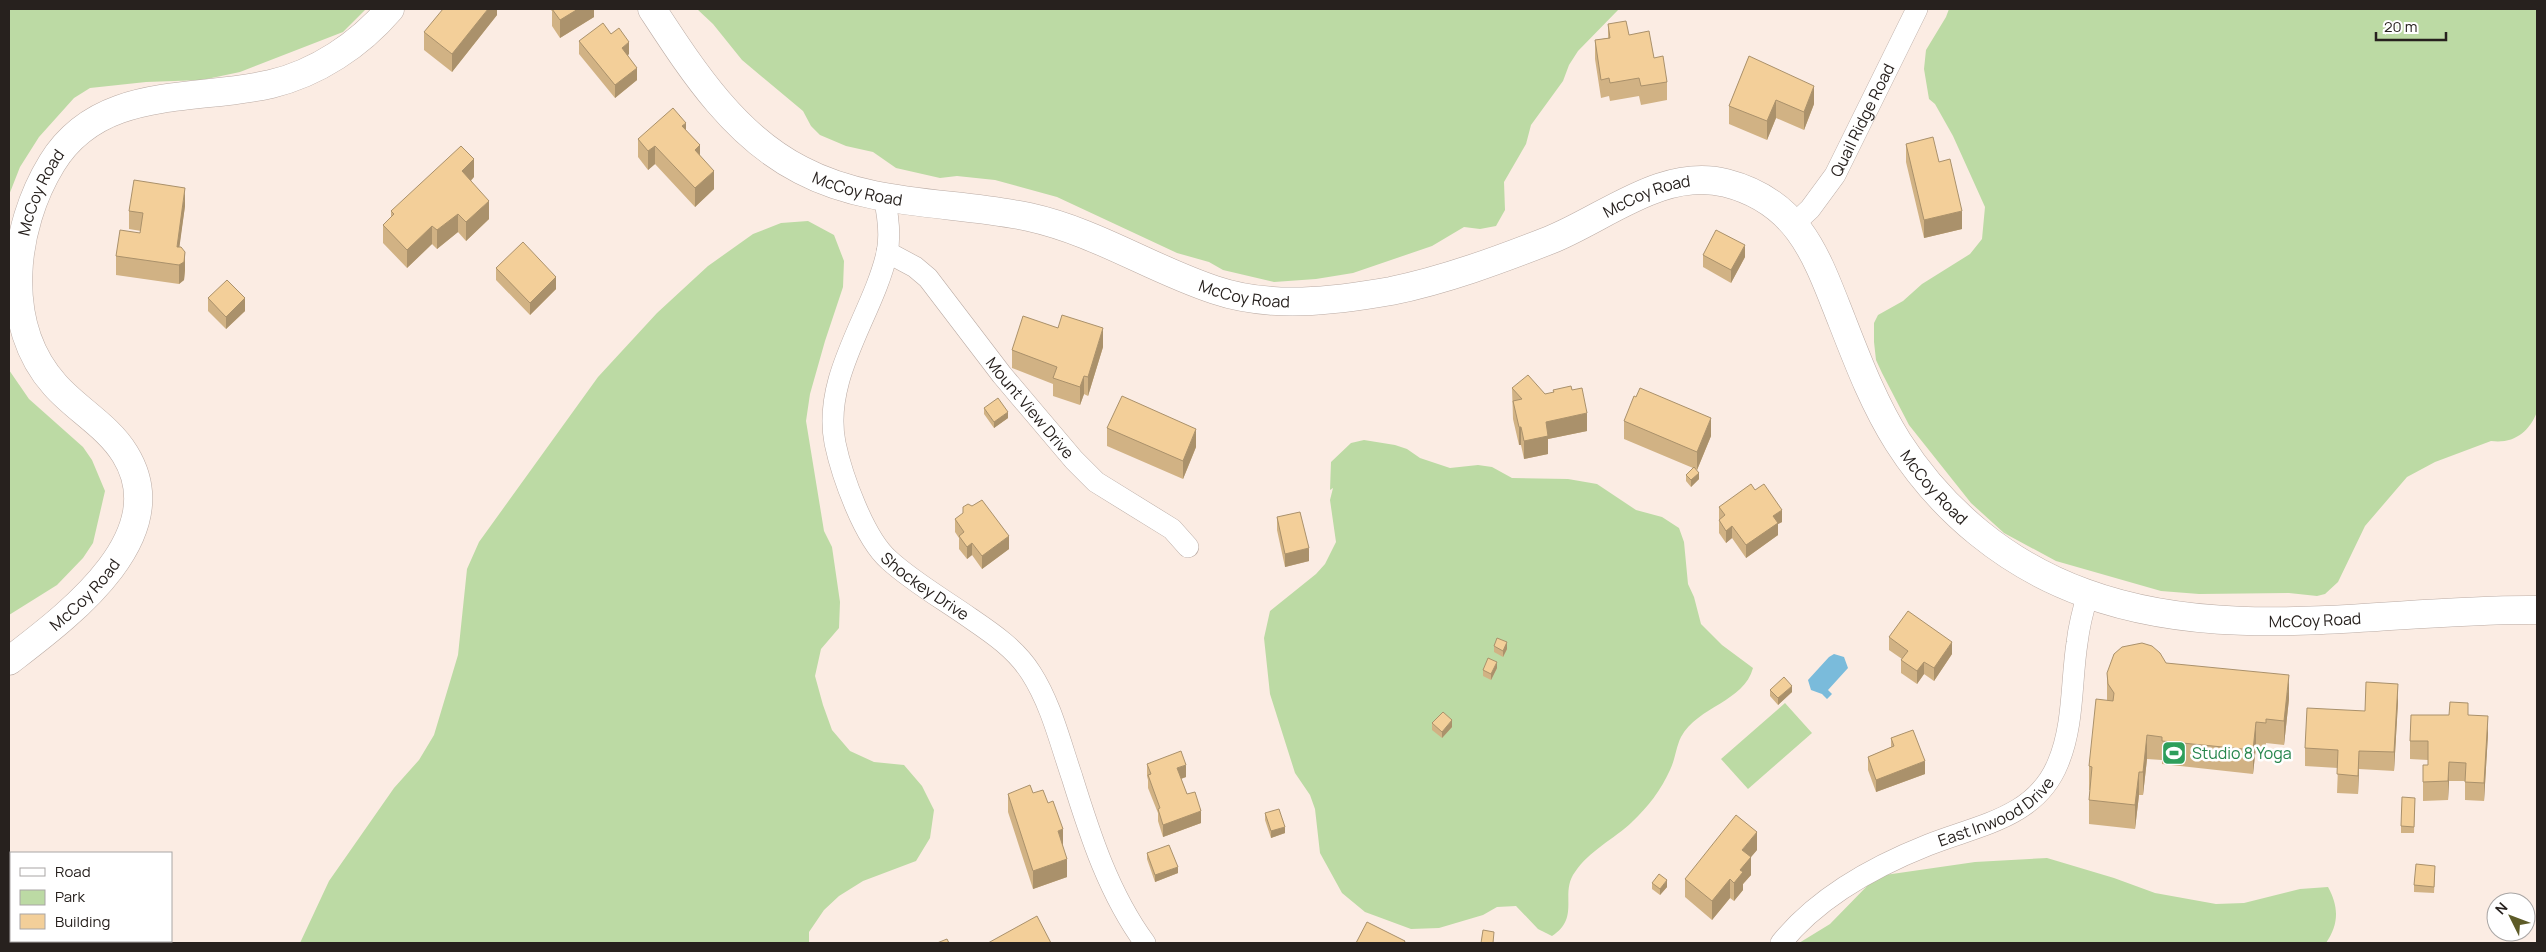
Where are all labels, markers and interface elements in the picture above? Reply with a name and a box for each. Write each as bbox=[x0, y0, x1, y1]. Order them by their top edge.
scale bar bbox=[2376, 10, 2446, 42]
text: 20 m bbox=[2384, 16, 2417, 37]
street label: Quail Ridge Road bbox=[1825, 60, 1899, 181]
street label: McCoy Road bbox=[12, 145, 69, 238]
street label: McCoy Road bbox=[809, 166, 904, 211]
street label: McCoy Road bbox=[1599, 170, 1692, 223]
street label: McCoy Road bbox=[1196, 274, 1290, 313]
street label: Mount View Drive bbox=[981, 352, 1079, 463]
street label: McCoy Road bbox=[1895, 445, 1973, 529]
street label: Shockey Drive bbox=[876, 547, 974, 625]
street label: McCoy Road bbox=[45, 554, 125, 636]
street label: McCoy Road bbox=[2269, 607, 2362, 632]
sports icon: Studio 8 Yoga bbox=[2161, 740, 2187, 766]
place label: Studio 8 Yoga bbox=[2192, 742, 2292, 764]
street label: East Inwood Drive bbox=[1935, 772, 2059, 851]
legend bbox=[10, 852, 172, 942]
text: Road bbox=[55, 861, 91, 882]
text: Park bbox=[55, 886, 85, 907]
north arrow bbox=[2486, 892, 2536, 942]
text: N bbox=[2491, 898, 2511, 918]
text: Building bbox=[55, 911, 110, 932]

